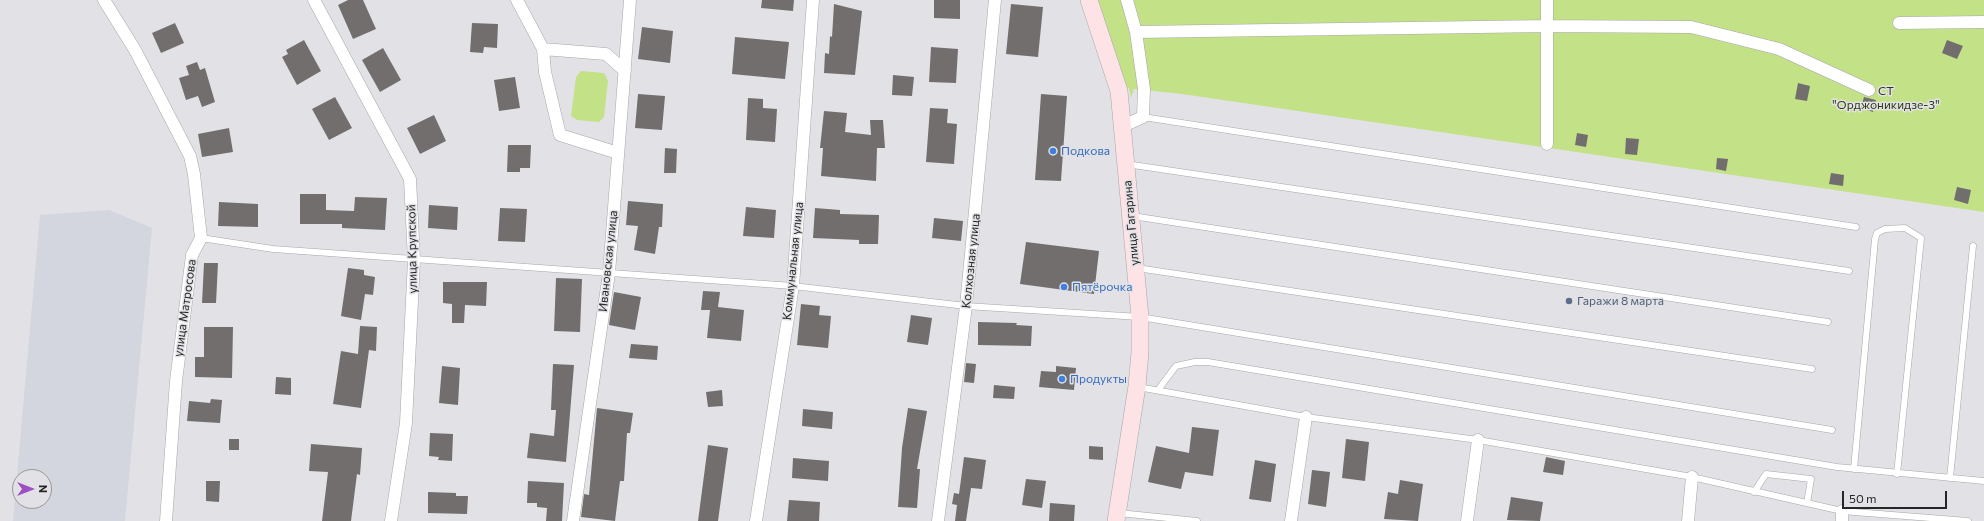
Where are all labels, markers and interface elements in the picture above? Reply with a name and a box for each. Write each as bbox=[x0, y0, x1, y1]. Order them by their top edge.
park label: СТ "Орджоникидзе-3" bbox=[1832, 84, 1940, 112]
place label: Подкова bbox=[1061, 144, 1110, 158]
marker: Подкова bbox=[1048, 146, 1058, 156]
street label: улица Гагарина bbox=[1120, 180, 1142, 266]
street label: Коммунальная улица bbox=[780, 201, 806, 321]
street label: улица Крупской bbox=[404, 204, 420, 294]
street label: Ивановская улица bbox=[596, 210, 620, 312]
street label: Колхозная улица bbox=[959, 213, 983, 309]
street label: улица Матросова bbox=[171, 258, 199, 358]
place label: Пятёрочка bbox=[1072, 280, 1132, 294]
marker: Пятёрочка bbox=[1059, 282, 1069, 292]
place label: Гаражи 8 марта bbox=[1577, 294, 1664, 308]
marker: Гаражи 8 марта bbox=[1564, 296, 1574, 306]
place label: Продукты bbox=[1070, 372, 1127, 386]
marker: Продукты bbox=[1057, 374, 1067, 384]
north arrow bbox=[12, 469, 52, 509]
scale bar bbox=[1844, 483, 1949, 509]
text: N bbox=[37, 485, 50, 493]
text: 50 m bbox=[1849, 491, 1877, 505]

